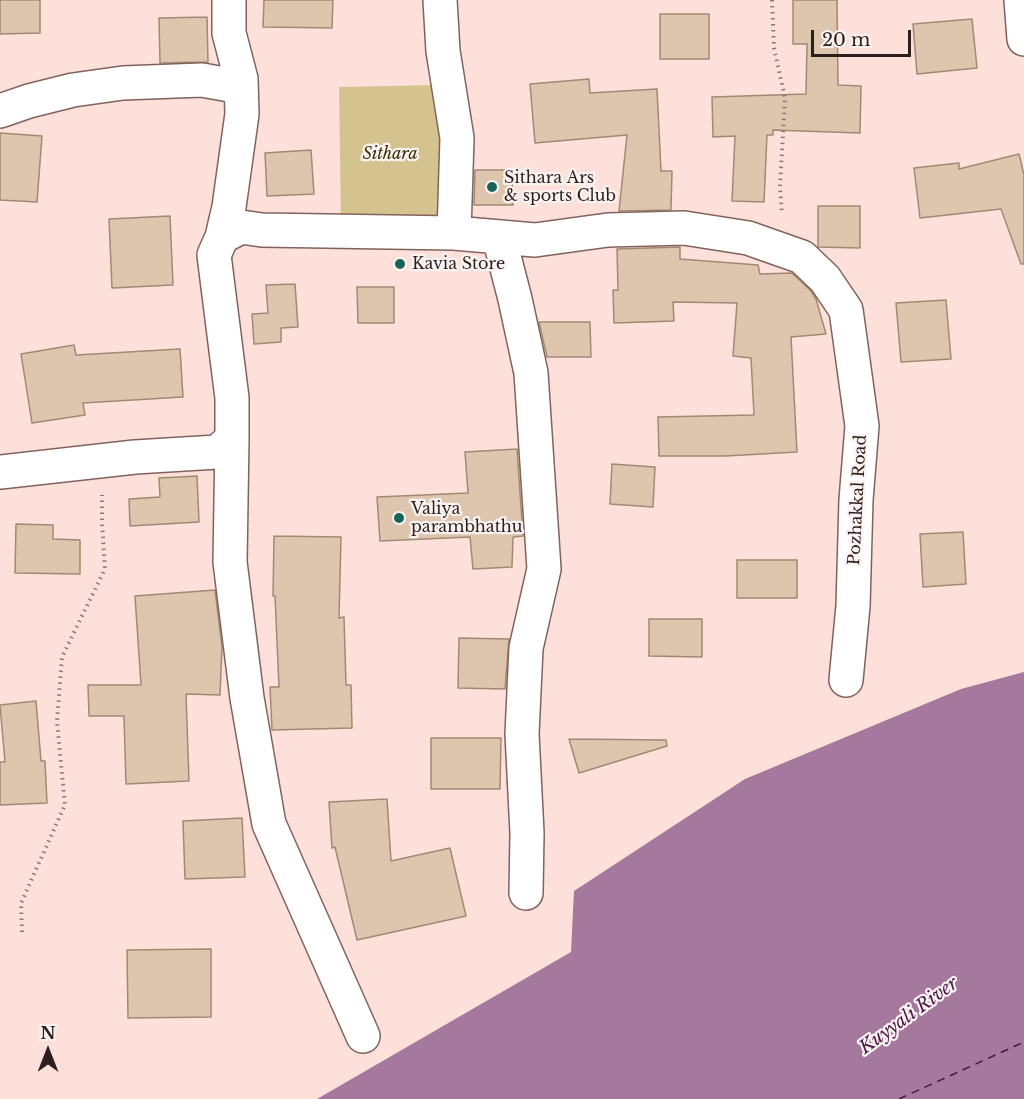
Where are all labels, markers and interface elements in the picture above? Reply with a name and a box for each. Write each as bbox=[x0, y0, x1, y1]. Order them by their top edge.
scale bar bbox=[814, 18, 914, 56]
text: 20 m bbox=[822, 29, 870, 51]
park label: Sithara bbox=[362, 144, 418, 164]
place label: Sithara Ars & sports Club bbox=[504, 168, 616, 206]
marker: Sithara Ars & sports Club bbox=[485, 180, 499, 194]
place label: Kavia Store bbox=[412, 254, 505, 274]
marker: Kavia Store bbox=[393, 257, 407, 271]
street label: Pozhakkal Road bbox=[845, 434, 871, 566]
place label: Valiya parambhathu bbox=[411, 499, 523, 537]
marker: Valiya parambhathu bbox=[392, 511, 406, 525]
water label: Kuyyali River bbox=[855, 973, 963, 1059]
north arrow bbox=[18, 1021, 78, 1081]
text: N bbox=[40, 1023, 56, 1043]

